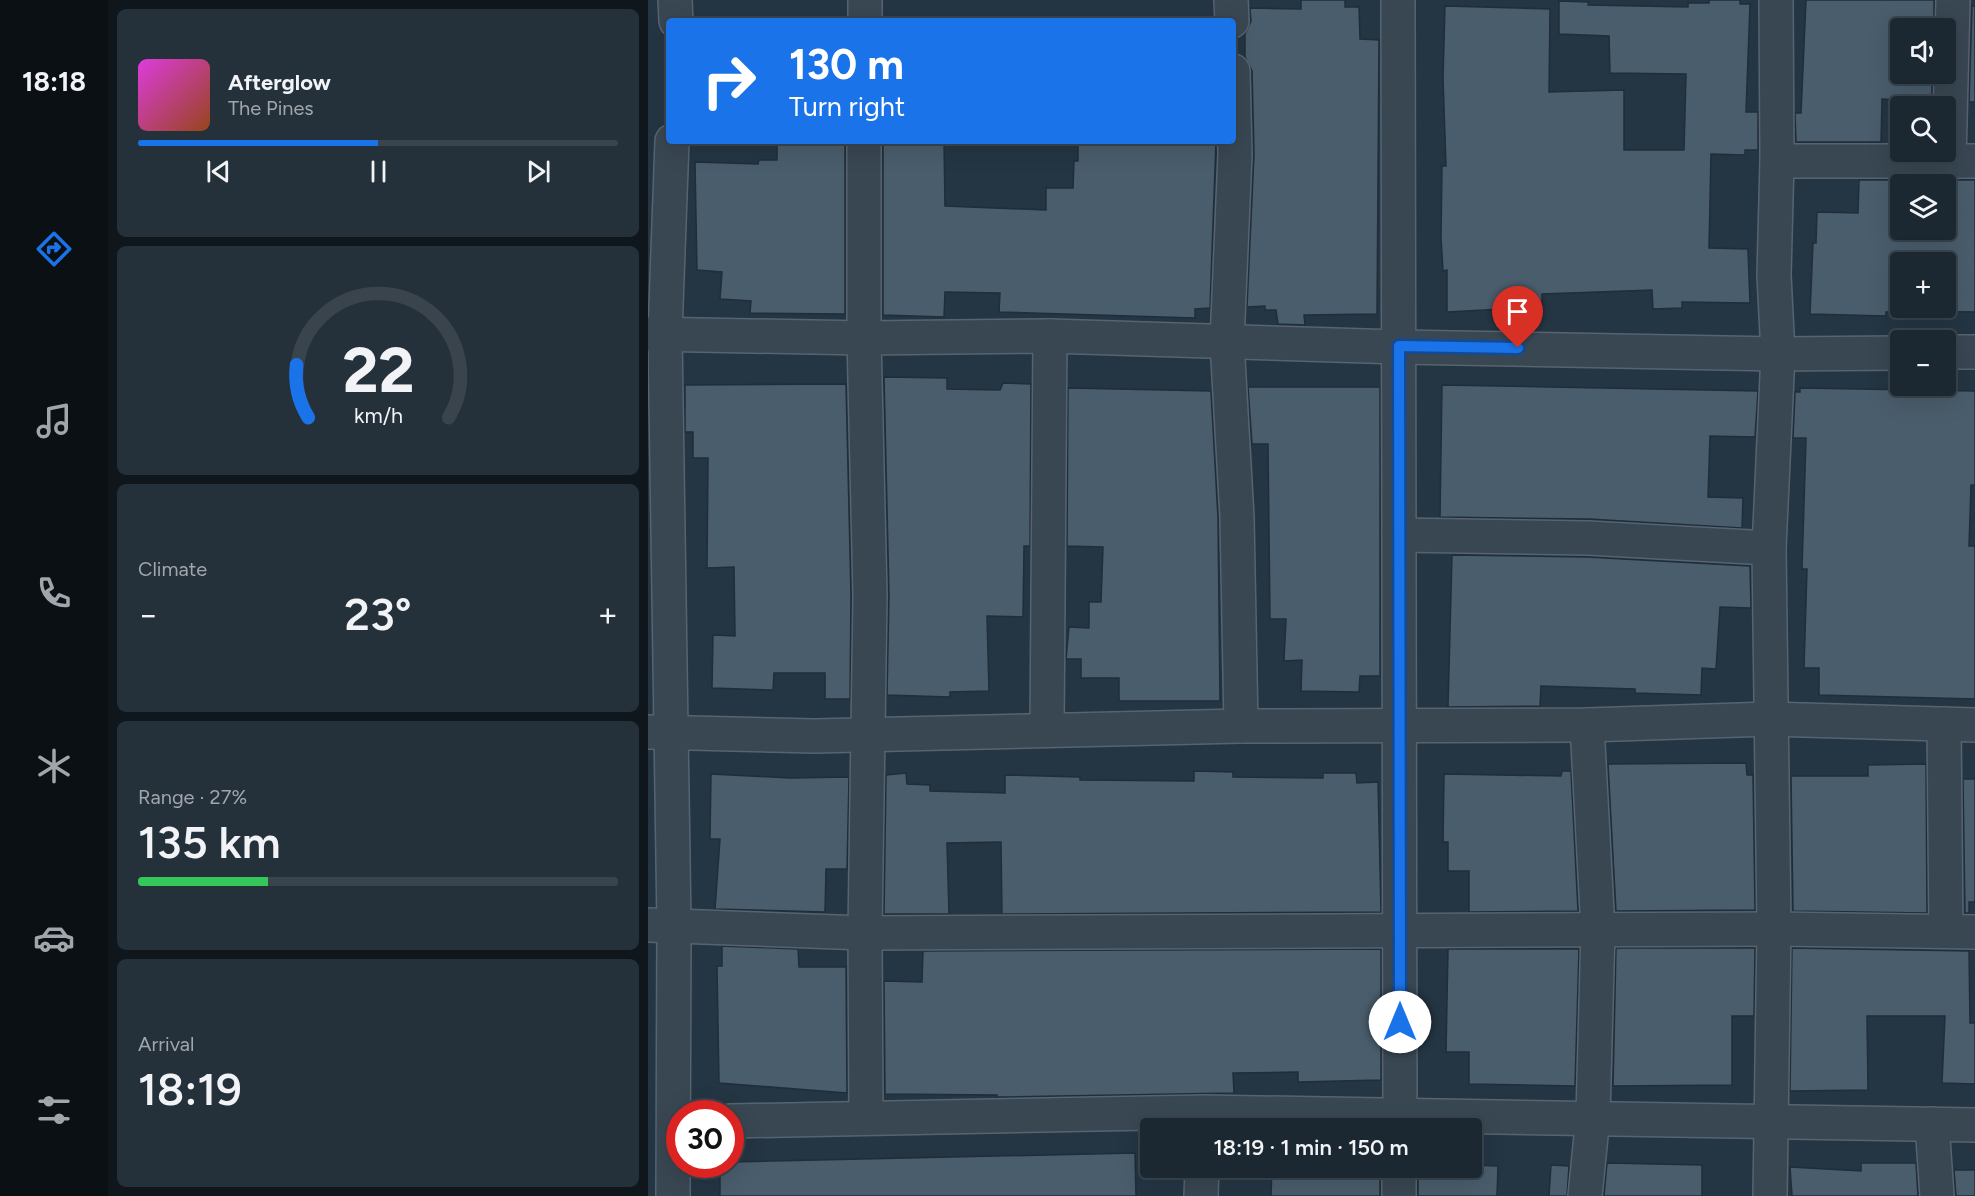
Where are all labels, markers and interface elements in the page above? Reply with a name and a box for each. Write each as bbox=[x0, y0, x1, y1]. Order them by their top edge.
map controls bbox=[1890, 18, 1956, 396]
button: sound bbox=[1890, 18, 1956, 84]
text: 130 m bbox=[789, 39, 904, 90]
icon: right bbox=[690, 42, 768, 120]
text: 18:18 bbox=[22, 65, 86, 98]
text: Afterglow bbox=[228, 69, 331, 96]
text: Turn right bbox=[789, 90, 905, 123]
text: The Pines bbox=[228, 96, 314, 120]
button: search bbox=[1890, 96, 1956, 162]
icon: previous bbox=[202, 155, 235, 188]
icon: pause bbox=[362, 155, 395, 188]
icon: next bbox=[522, 155, 555, 188]
button: layers bbox=[1890, 174, 1956, 240]
icon: directions bbox=[33, 228, 75, 270]
button: + bbox=[1890, 252, 1956, 318]
pin bbox=[1492, 286, 1543, 348]
icon: arrive bbox=[1501, 295, 1534, 328]
button: − bbox=[1890, 330, 1956, 396]
text: 22 bbox=[342, 333, 414, 408]
icon: music bbox=[33, 400, 75, 442]
text: km/h bbox=[354, 403, 402, 428]
text: Climate bbox=[138, 557, 207, 581]
icon: phone bbox=[33, 572, 75, 614]
text: 23° bbox=[344, 587, 412, 641]
text: − bbox=[138, 595, 159, 634]
text: + bbox=[597, 595, 618, 634]
icon: climate bbox=[33, 745, 75, 787]
text: Range · 27% bbox=[138, 785, 247, 809]
text: 135 km bbox=[138, 815, 281, 869]
icon: car bbox=[33, 917, 75, 959]
position arrow bbox=[1368, 990, 1432, 1054]
text: Arrival bbox=[138, 1032, 194, 1056]
text: 18:19 bbox=[138, 1062, 242, 1116]
icon: filters bbox=[33, 1089, 75, 1131]
speed limit sign: 30 bbox=[666, 1100, 744, 1178]
text: 18:19 · 1 min · 150 m bbox=[1213, 1134, 1409, 1161]

